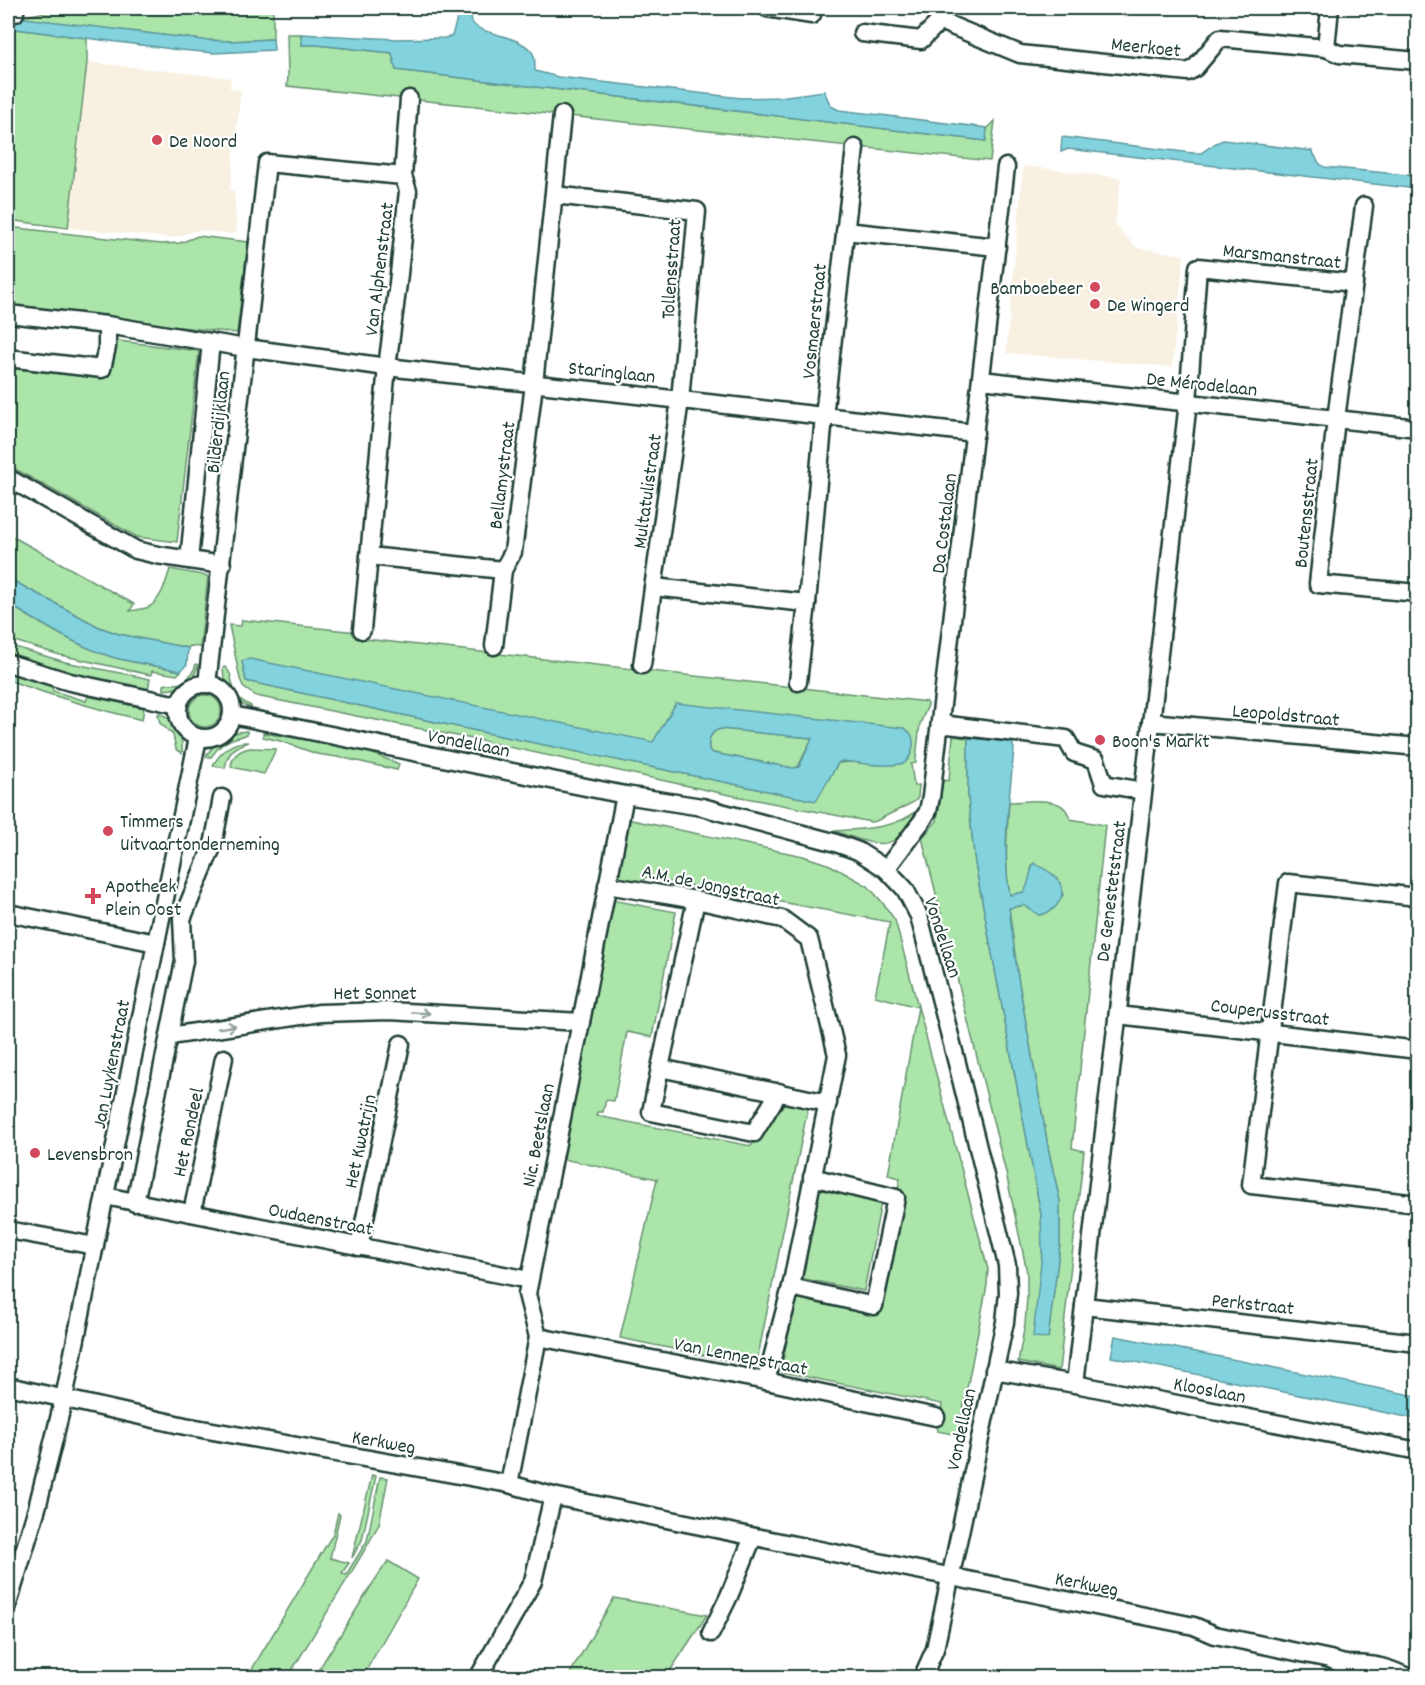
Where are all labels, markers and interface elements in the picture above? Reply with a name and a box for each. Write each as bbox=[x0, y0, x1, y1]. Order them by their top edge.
street label: Meerkoet bbox=[1109, 31, 1182, 67]
place label: De Noord bbox=[169, 129, 237, 157]
marker: De Noord bbox=[150, 133, 164, 147]
street label: Van Alphenstraat bbox=[359, 201, 403, 338]
street label: Tollensstraat bbox=[656, 218, 690, 320]
street label: Marsmanstraat bbox=[1221, 238, 1342, 278]
street label: Vosmaerstraat bbox=[796, 262, 836, 380]
place label: Bamboebeer bbox=[990, 276, 1084, 304]
marker: Bamboebeer bbox=[1088, 280, 1102, 294]
place label: De Wingerd bbox=[1107, 293, 1189, 321]
marker: De Wingerd bbox=[1088, 297, 1102, 311]
street label: Staringlaan bbox=[567, 355, 657, 392]
street label: De Mérodelaan bbox=[1145, 366, 1259, 406]
street label: Bilderdijklaan bbox=[201, 370, 239, 475]
street label: Bellamystraat bbox=[483, 420, 524, 531]
street label: Multatulistraat bbox=[627, 432, 671, 551]
street label: Boutensstraat bbox=[1288, 457, 1328, 570]
street label: Da Costalaan bbox=[926, 472, 966, 575]
street label: Leopoldstraat bbox=[1231, 698, 1341, 736]
street label: Vondellaan bbox=[425, 723, 512, 767]
place label: Boon's Markt bbox=[1112, 729, 1210, 757]
marker: Boon's Markt bbox=[1093, 733, 1107, 747]
place label: Timmers Uitvaartonderneming bbox=[120, 809, 280, 860]
street label: De Genestetstraat bbox=[1090, 819, 1136, 964]
marker: Timmers Uitvaartonderneming bbox=[101, 824, 115, 838]
street label: A.M. de Jongstraat bbox=[639, 859, 782, 915]
place label: Apotheek Plein Oost bbox=[105, 874, 181, 925]
marker: Apotheek Plein Oost bbox=[86, 889, 100, 903]
street label: Vondellaan bbox=[915, 894, 967, 982]
street label: Het Sonnet bbox=[333, 981, 417, 1009]
street label: Couperusstraat bbox=[1209, 993, 1331, 1035]
street label: Jan Luykenstraat bbox=[87, 998, 139, 1132]
one-way arrow bbox=[411, 1007, 431, 1018]
one-way arrow bbox=[217, 1022, 237, 1033]
street label: Nic. Beetslaan bbox=[516, 1081, 564, 1190]
street label: Het Rondeel bbox=[167, 1085, 213, 1180]
street label: Het Kwatrijn bbox=[338, 1092, 386, 1191]
place label: Levensbron bbox=[47, 1142, 133, 1170]
marker: Levensbron bbox=[28, 1146, 42, 1160]
street label: Oudaenstraat bbox=[266, 1197, 375, 1245]
street label: Perkstraat bbox=[1210, 1288, 1295, 1324]
street label: Van Lennepstraat bbox=[671, 1331, 810, 1385]
street label: Klooslaan bbox=[1171, 1371, 1248, 1413]
street label: Vondellaan bbox=[941, 1386, 985, 1473]
street label: Kerkweg bbox=[349, 1425, 417, 1463]
street label: Kerkweg bbox=[1052, 1566, 1121, 1606]

